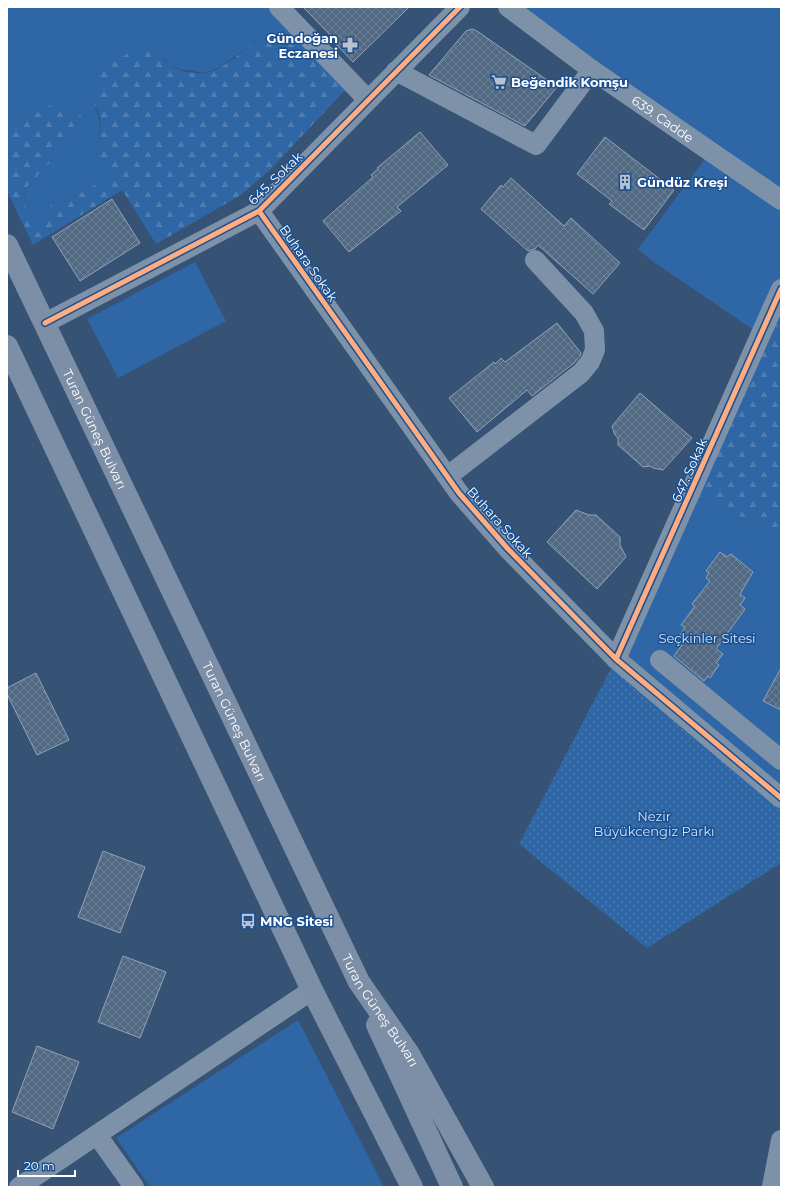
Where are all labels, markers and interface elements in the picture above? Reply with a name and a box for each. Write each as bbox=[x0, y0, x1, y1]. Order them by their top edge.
place label: Gündoğan Eczanesi bbox=[266, 30, 338, 61]
pharmacy icon: Gündoğan Eczanesi bbox=[341, 36, 359, 54]
supermarket icon: Beğendik Komşu bbox=[490, 73, 508, 91]
place label: Beğendik Komşu bbox=[511, 74, 628, 90]
street label: 639. Cadde bbox=[629, 92, 697, 146]
street label: 645. Sokak bbox=[245, 148, 306, 208]
building icon: Gündüz Kreşi bbox=[616, 173, 634, 191]
place label: Gündüz Kreşi bbox=[637, 174, 728, 190]
street label: Buhara Sokak bbox=[277, 222, 341, 305]
street label: Turan Güneş Bulvarı bbox=[59, 367, 130, 492]
street label: 647. Sokak bbox=[668, 435, 710, 504]
street label: Buhara Sokak bbox=[464, 483, 536, 561]
park label: Seçkinler Sitesi bbox=[658, 630, 756, 646]
street label: Turan Güneş Bulvarı bbox=[199, 659, 270, 784]
park label: Nezir Büyükcengiz Parkı bbox=[593, 808, 715, 839]
bus stop icon: MNG Sitesi bbox=[239, 912, 257, 930]
place label: MNG Sitesi bbox=[260, 913, 333, 929]
street label: Turan Güneş Bulvarı bbox=[339, 951, 422, 1069]
scale bar bbox=[18, 1152, 75, 1178]
text: 20 m bbox=[24, 1158, 55, 1173]

